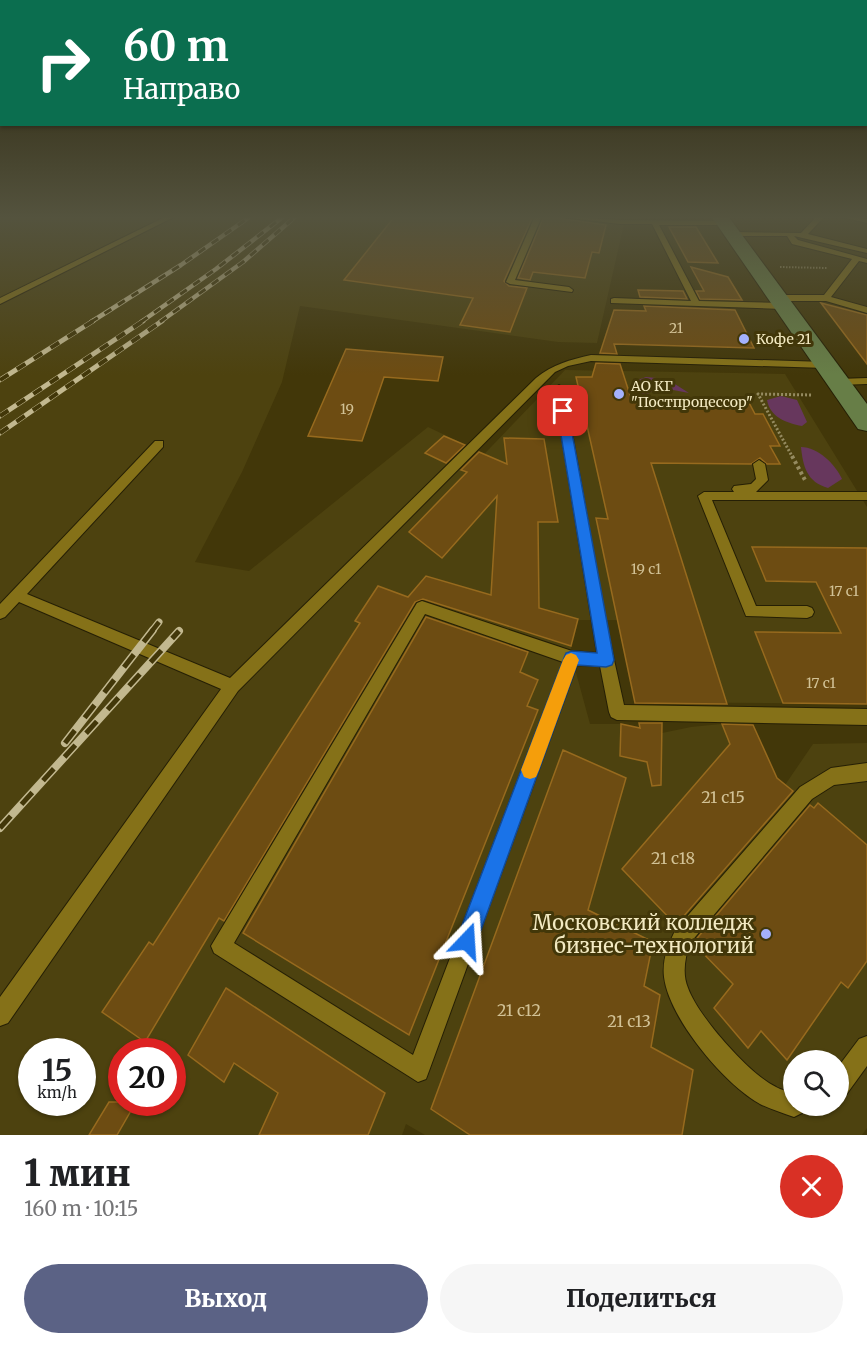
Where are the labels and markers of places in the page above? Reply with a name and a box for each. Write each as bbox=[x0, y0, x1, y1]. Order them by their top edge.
place label: Кофе 21 bbox=[756, 330, 811, 348]
marker: Кофе 21 bbox=[737, 332, 751, 346]
place label: АО КГ "Постпроцессор" bbox=[630, 377, 753, 411]
pin bbox=[537, 385, 588, 436]
marker: АО КГ "Постпроцессор" bbox=[612, 387, 626, 401]
place label: Московский колледж бизнес-технологий bbox=[533, 910, 754, 958]
marker: Московский колледж бизнес-технологий bbox=[759, 927, 773, 941]

